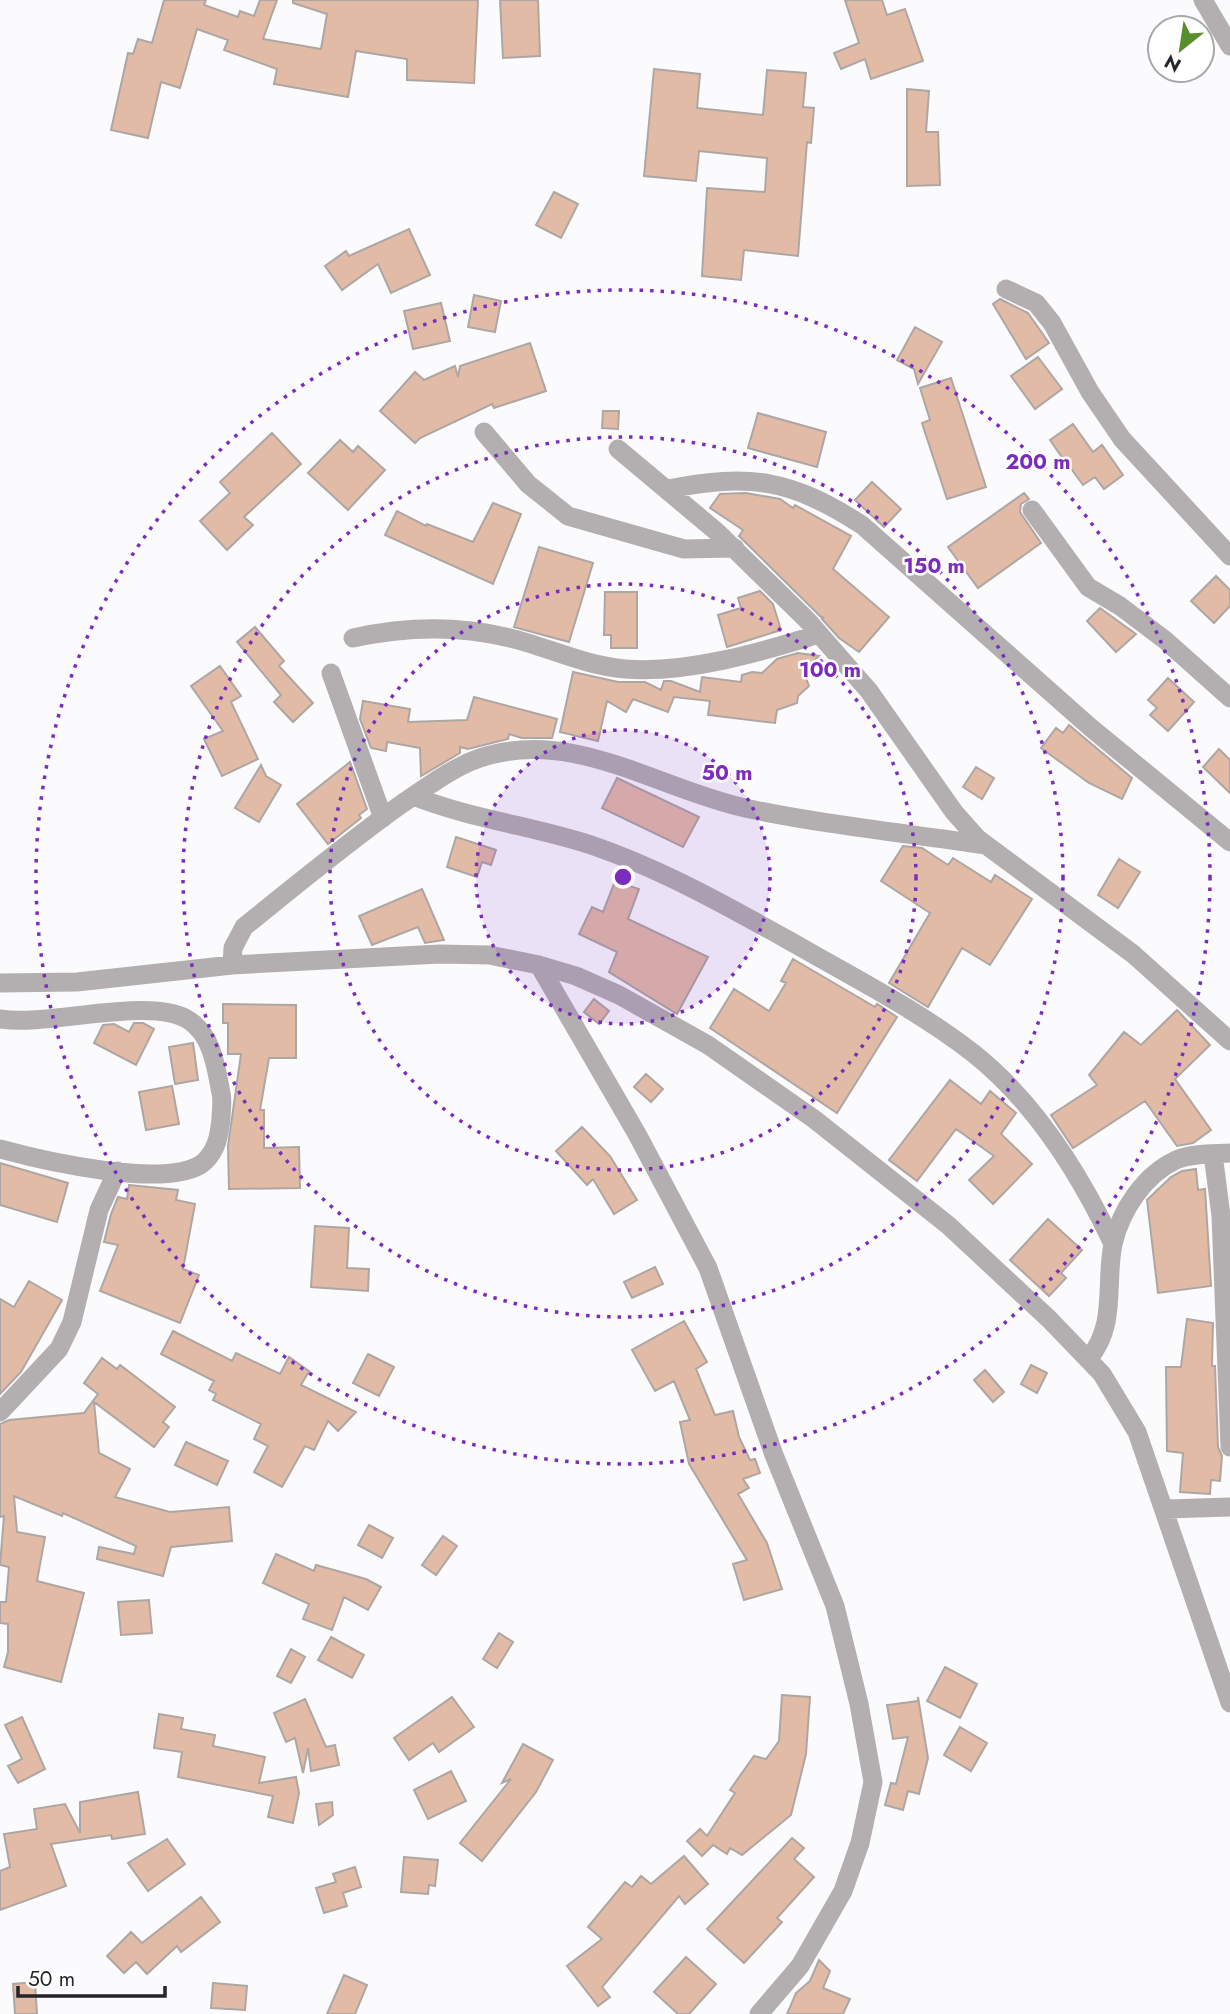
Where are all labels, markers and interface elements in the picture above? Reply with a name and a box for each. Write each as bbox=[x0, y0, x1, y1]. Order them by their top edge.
north arrow bbox=[1146, 14, 1216, 84]
text: N bbox=[1159, 48, 1186, 79]
text: 200 m bbox=[1005, 447, 1071, 477]
text: 150 m bbox=[903, 551, 965, 581]
text: 100 m bbox=[799, 655, 861, 685]
text: 50 m bbox=[702, 758, 752, 788]
centre of rings bbox=[611, 865, 635, 889]
scale bar bbox=[18, 1954, 164, 1998]
text: 50 m bbox=[28, 1964, 75, 1994]

